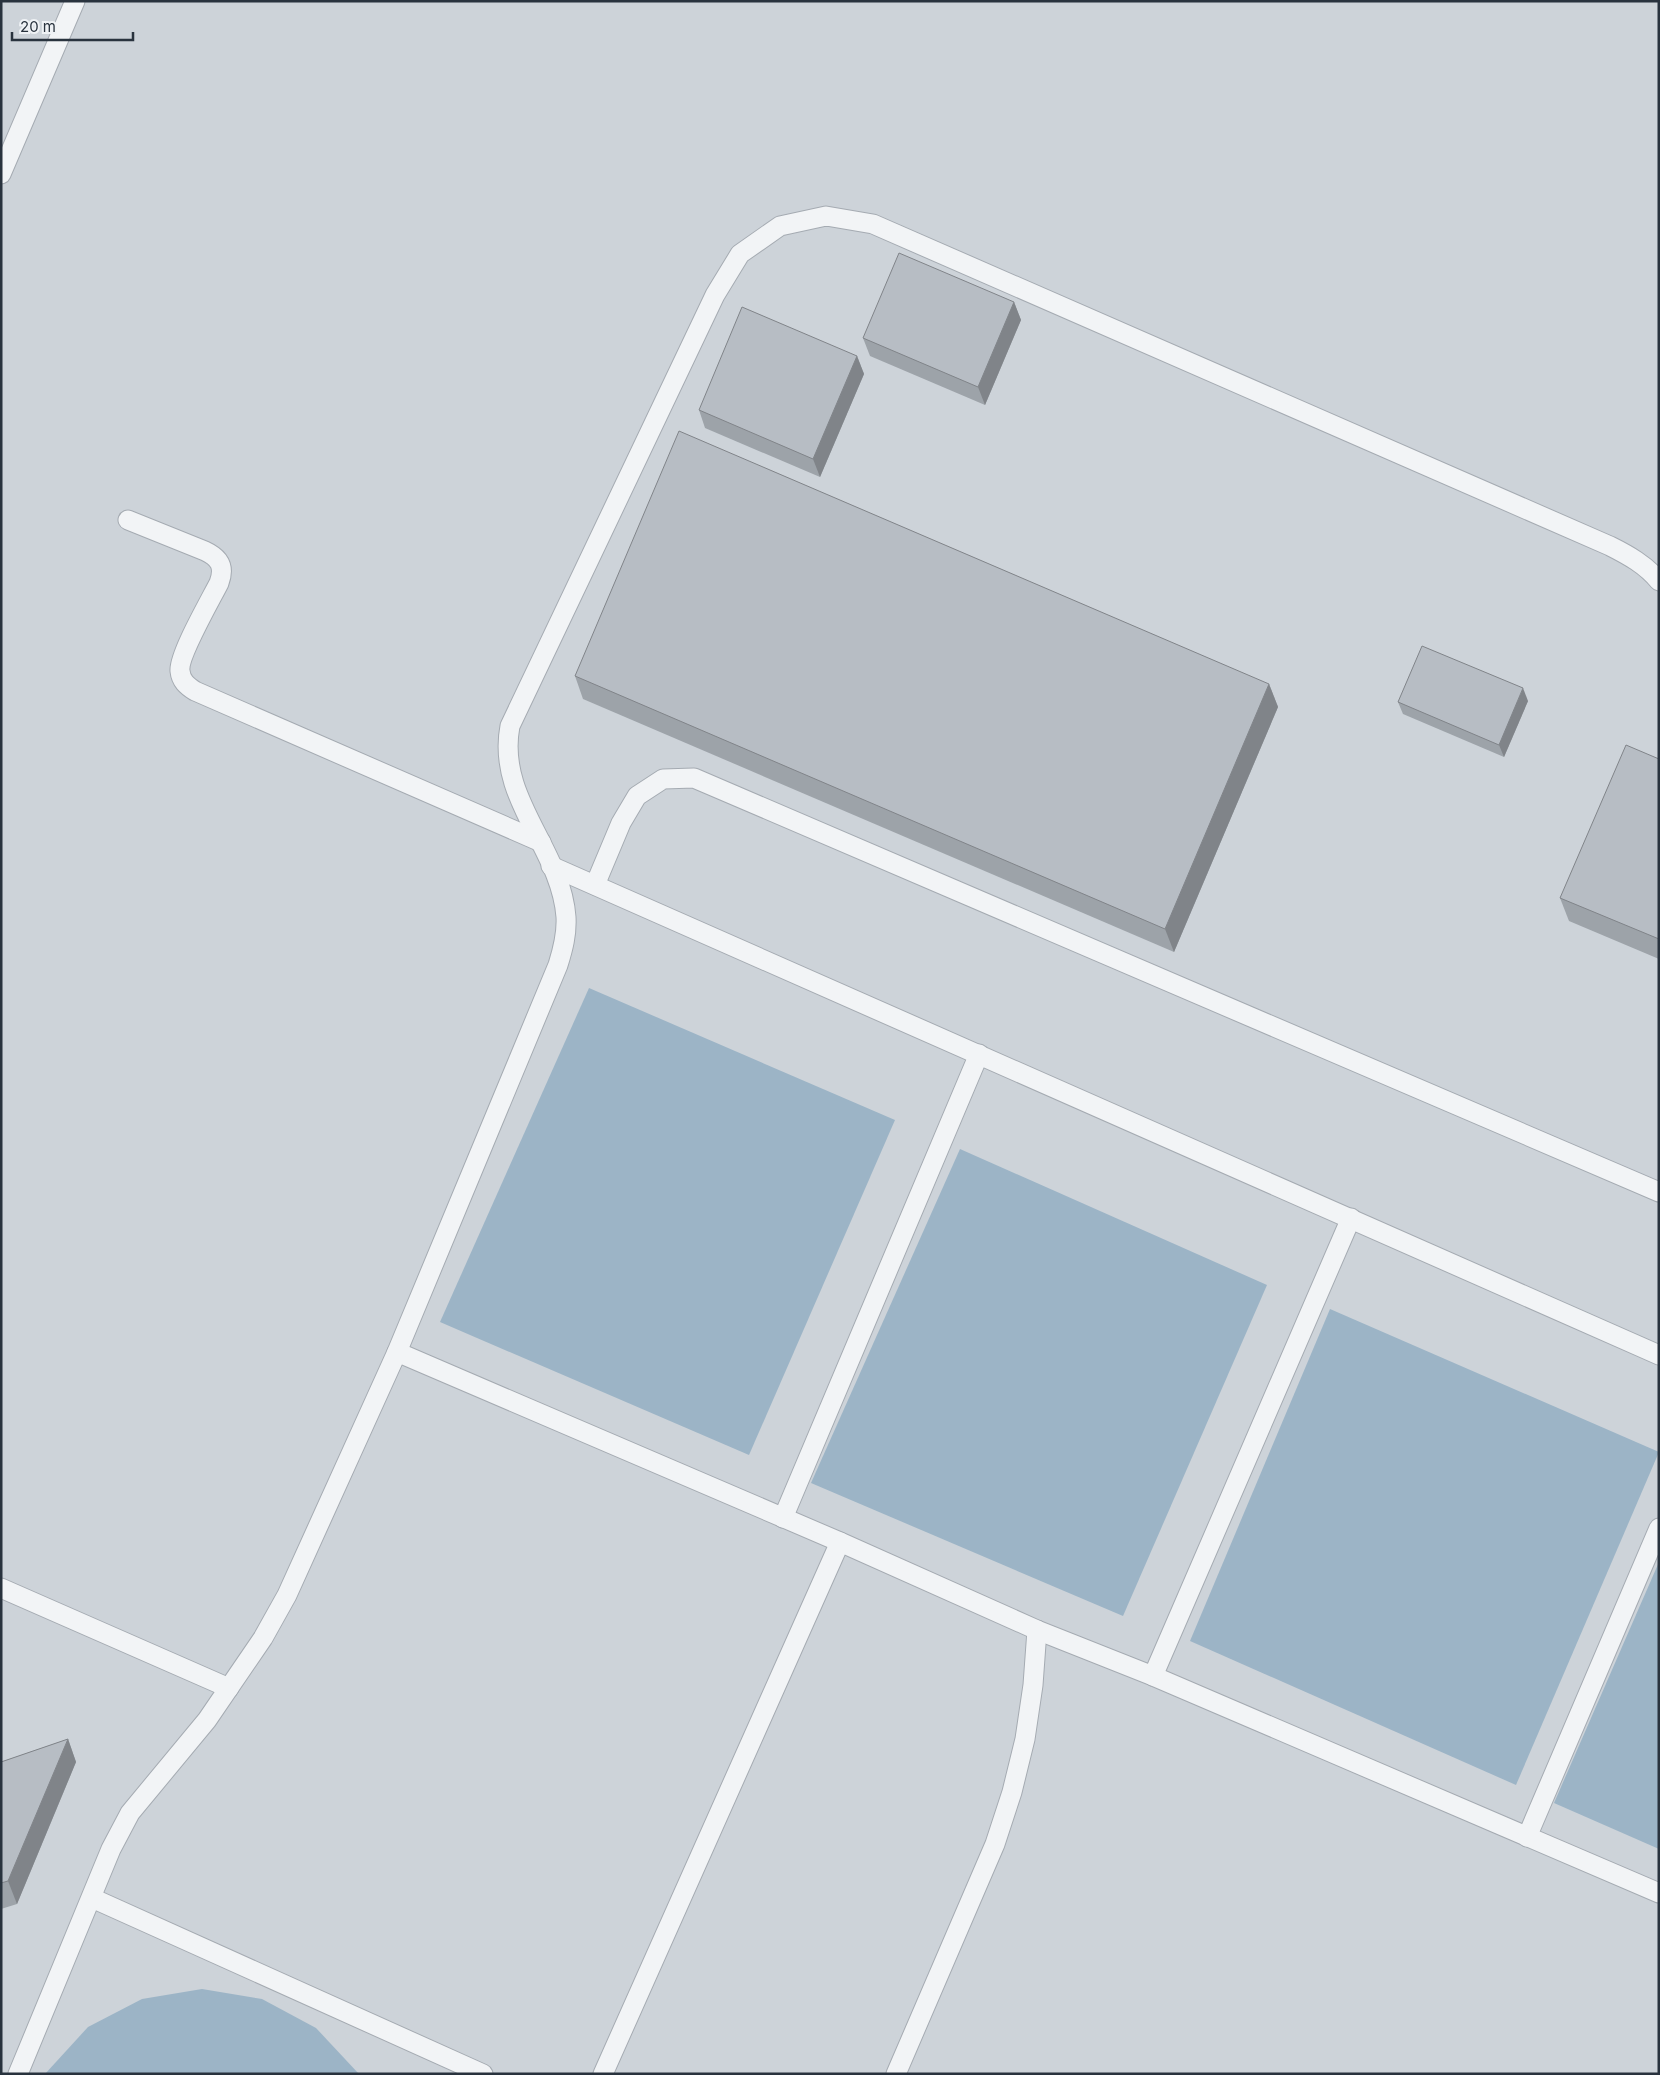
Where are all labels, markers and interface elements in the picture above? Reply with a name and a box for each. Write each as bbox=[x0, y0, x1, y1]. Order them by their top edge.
scale bar bbox=[12, 10, 134, 42]
text: 20 m bbox=[20, 17, 56, 36]

